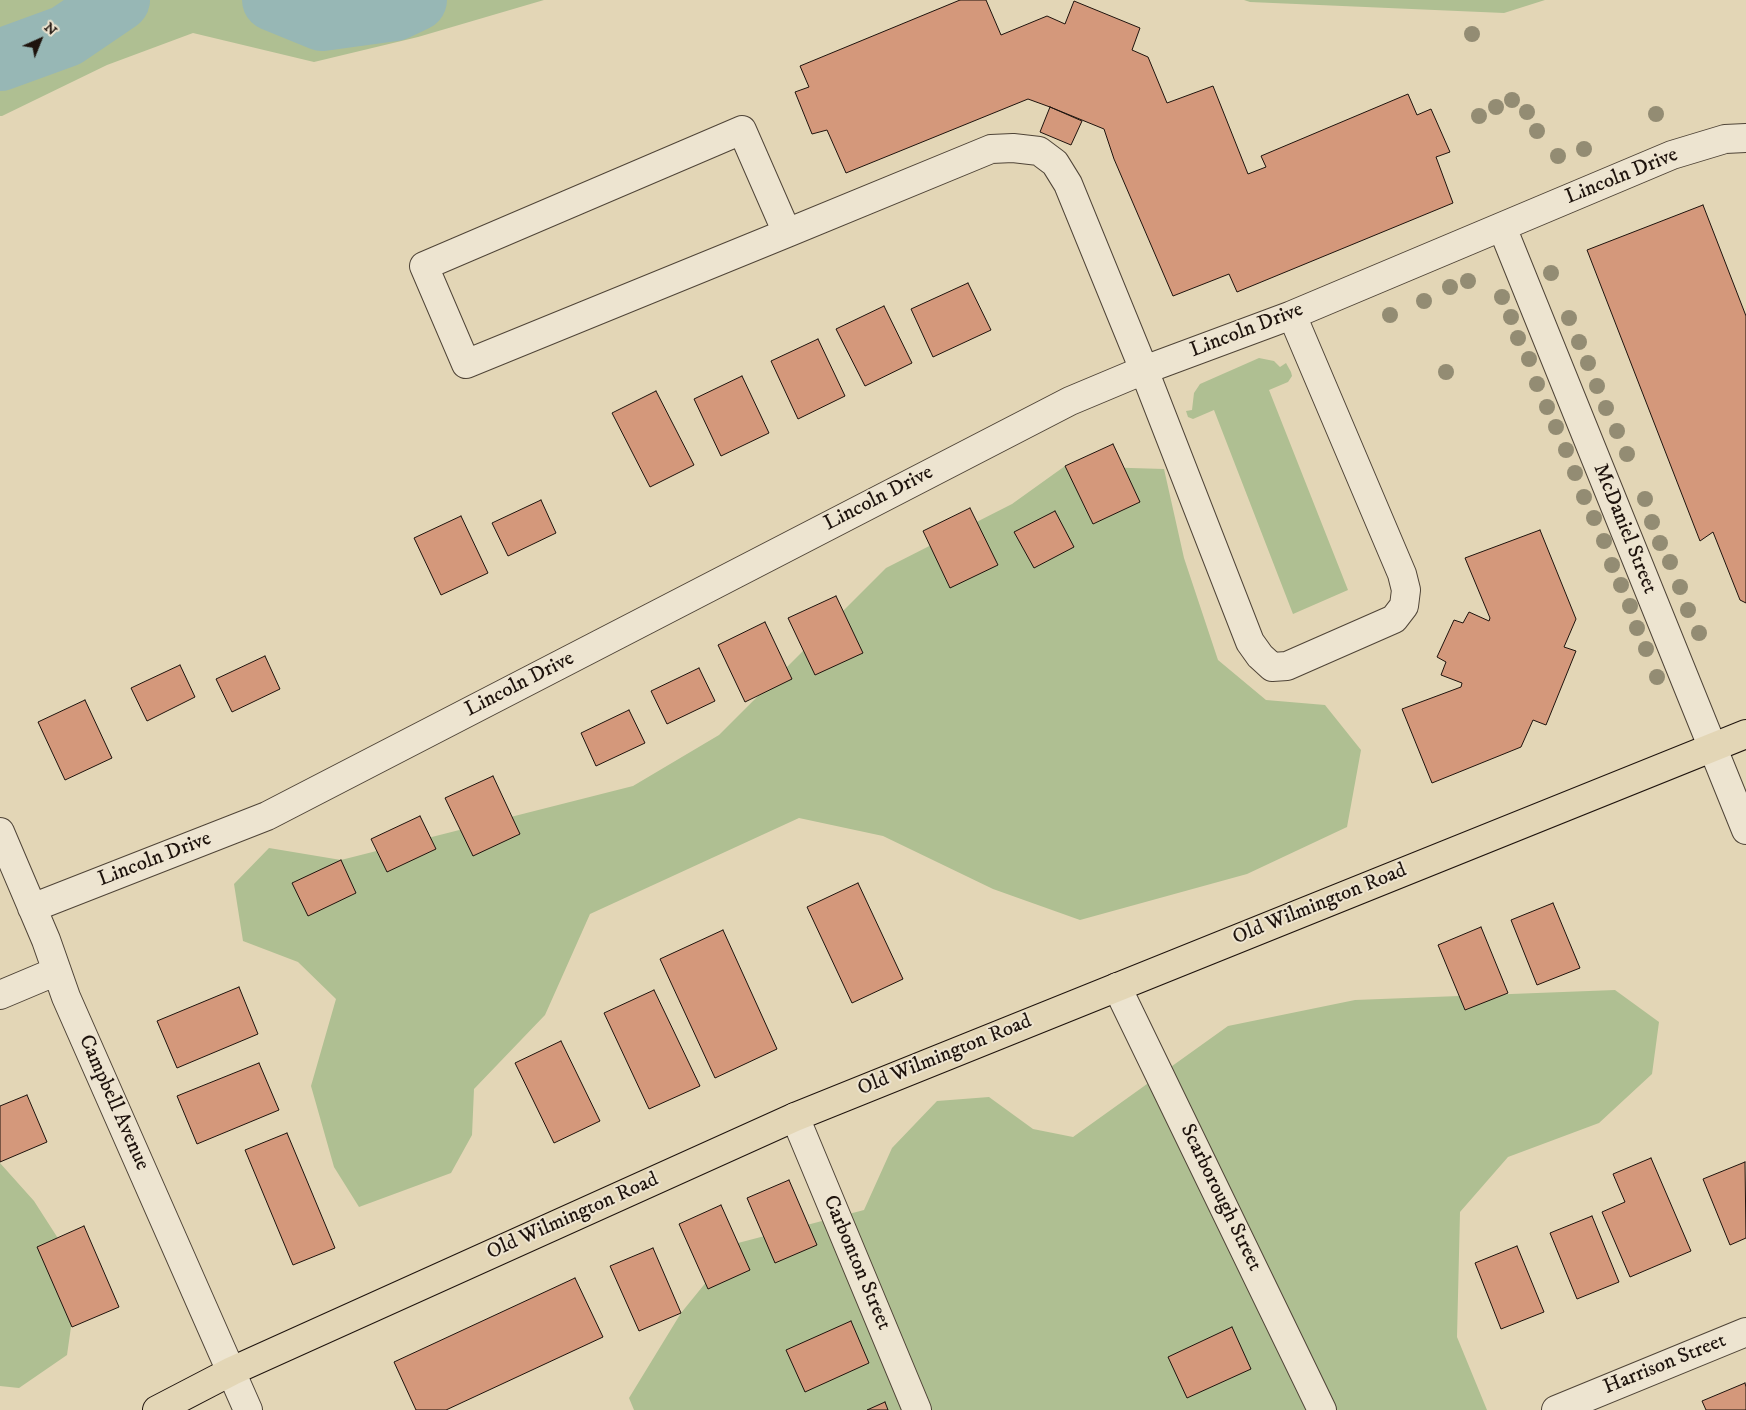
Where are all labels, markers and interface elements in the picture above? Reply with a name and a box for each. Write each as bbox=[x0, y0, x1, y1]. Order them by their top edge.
north arrow bbox=[15, 15, 65, 65]
text: N bbox=[40, 19, 61, 40]
street label: Lincoln Drive bbox=[1562, 143, 1682, 211]
street label: Lincoln Drive bbox=[1187, 298, 1307, 364]
street label: McDaniel Street bbox=[1586, 460, 1662, 598]
street label: Lincoln Drive bbox=[820, 461, 938, 537]
street label: Lincoln Drive bbox=[461, 647, 579, 723]
street label: Lincoln Drive bbox=[95, 827, 215, 893]
street label: Old Wilmington Road bbox=[1229, 859, 1411, 951]
street label: Old Wilmington Road bbox=[854, 1010, 1036, 1102]
street label: Campbell Avenue bbox=[72, 1031, 154, 1175]
street label: Scarborough Street bbox=[1174, 1120, 1266, 1276]
street label: Old Wilmington Road bbox=[483, 1168, 663, 1266]
street label: Carbonton Street bbox=[816, 1192, 896, 1334]
street label: Harrison Street bbox=[1600, 1329, 1730, 1401]

